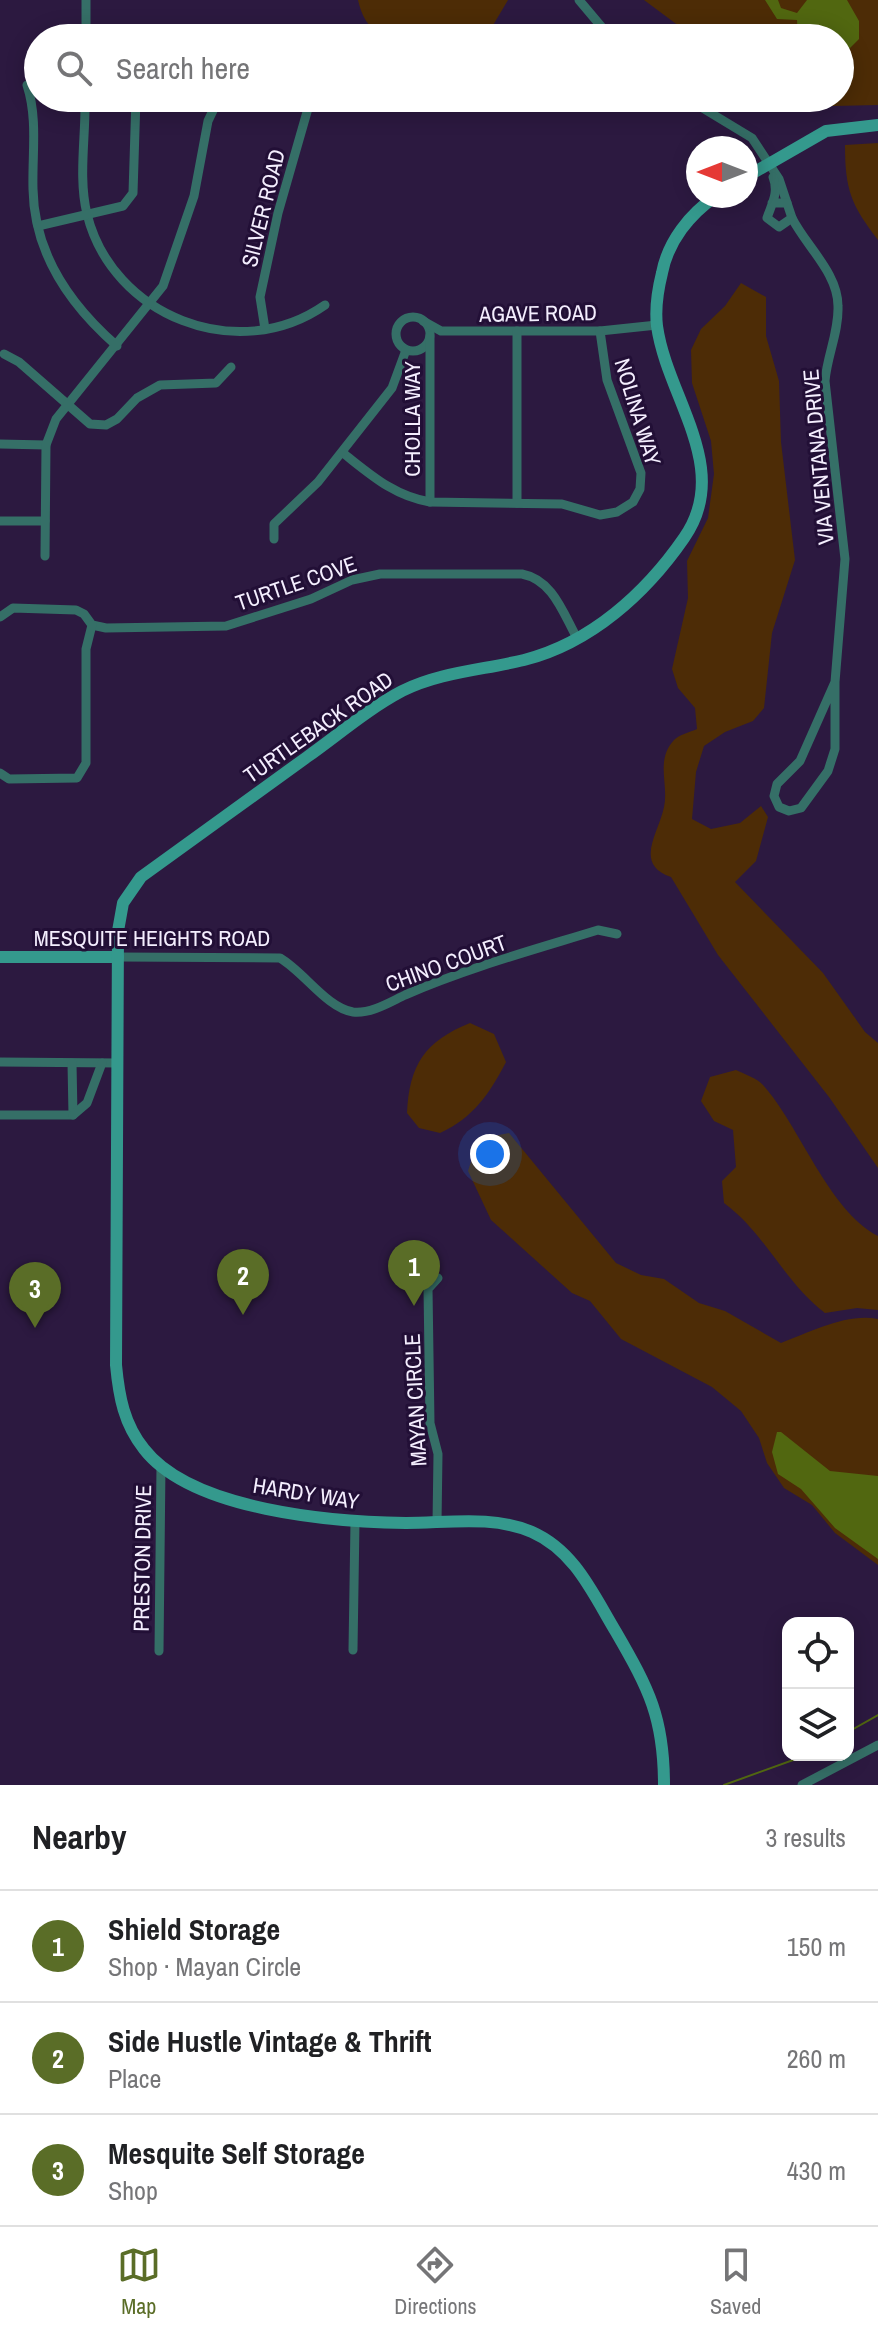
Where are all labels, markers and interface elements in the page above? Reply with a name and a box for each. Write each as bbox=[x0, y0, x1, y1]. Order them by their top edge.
search box bbox=[24, 24, 854, 112]
icon: search bbox=[52, 46, 96, 90]
text: Search here bbox=[116, 48, 250, 88]
north arrow bbox=[686, 136, 758, 208]
street label: SILVER ROAD bbox=[234, 146, 292, 270]
street label: AGAVE ROAD bbox=[478, 297, 597, 329]
street label: NOLINA WAY bbox=[608, 355, 668, 469]
street label: CHOLLA WAY bbox=[397, 361, 427, 477]
street label: VIA VENTANA DRIVE bbox=[795, 368, 841, 546]
street label: TURTLE COVE bbox=[232, 548, 360, 618]
street label: TURTLEBACK ROAD bbox=[237, 664, 399, 790]
street label: MESQUITE HEIGHTS ROAD bbox=[34, 923, 270, 953]
street label: CHINO COURT bbox=[381, 927, 511, 999]
your location bbox=[470, 1134, 510, 1174]
pin: 1 bbox=[388, 1240, 440, 1306]
pin: 2 bbox=[217, 1249, 269, 1315]
pin: 3 bbox=[9, 1262, 61, 1328]
street label: MAYAN CIRCLE bbox=[397, 1333, 433, 1467]
street label: HARDY WAY bbox=[251, 1470, 361, 1516]
street label: PRESTON DRIVE bbox=[126, 1484, 158, 1632]
map controls bbox=[782, 1617, 854, 1761]
button: locate bbox=[782, 1617, 854, 1689]
button: layers bbox=[782, 1689, 854, 1761]
text: Nearby bbox=[32, 1814, 127, 1860]
text: 3 results bbox=[765, 1820, 846, 1855]
text: Shield Storage bbox=[108, 1909, 280, 1949]
text: 1 bbox=[52, 1929, 64, 1964]
text: 150 m bbox=[787, 1929, 846, 1964]
text: Shop · Mayan Circle bbox=[108, 1949, 301, 1984]
text: Side Hustle Vintage & Thrift bbox=[108, 2021, 432, 2061]
text: 2 bbox=[52, 2041, 64, 2076]
text: 260 m bbox=[787, 2041, 846, 2076]
text: Place bbox=[108, 2061, 161, 2096]
text: Mesquite Self Storage bbox=[108, 2133, 365, 2173]
text: 3 bbox=[52, 2153, 64, 2188]
text: 430 m bbox=[787, 2153, 846, 2188]
text: Shop bbox=[108, 2173, 158, 2208]
tab: Map bbox=[117, 2243, 161, 2321]
tab: Directions bbox=[394, 2243, 477, 2321]
tab: Saved bbox=[710, 2243, 761, 2321]

